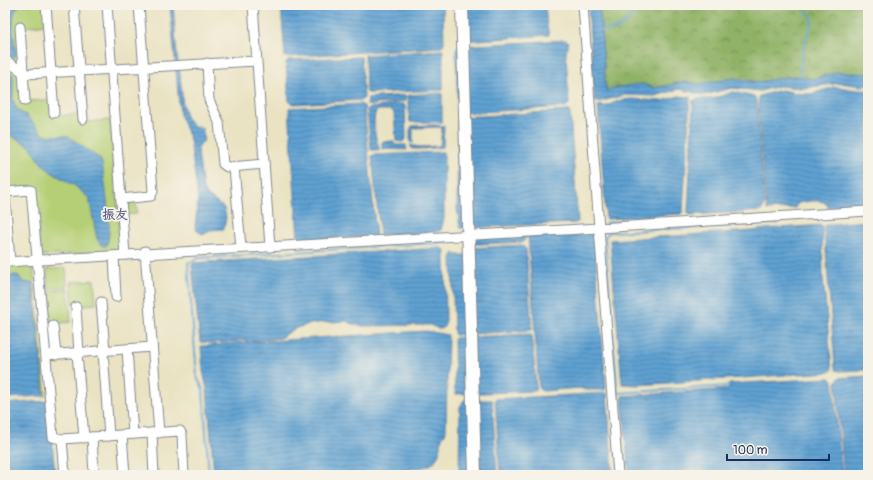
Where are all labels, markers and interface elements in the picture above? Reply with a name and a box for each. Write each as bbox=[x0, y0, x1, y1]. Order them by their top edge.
district label: 振友 bbox=[102, 207, 128, 223]
scale bar bbox=[727, 436, 829, 462]
text: 100 m bbox=[733, 443, 768, 458]

